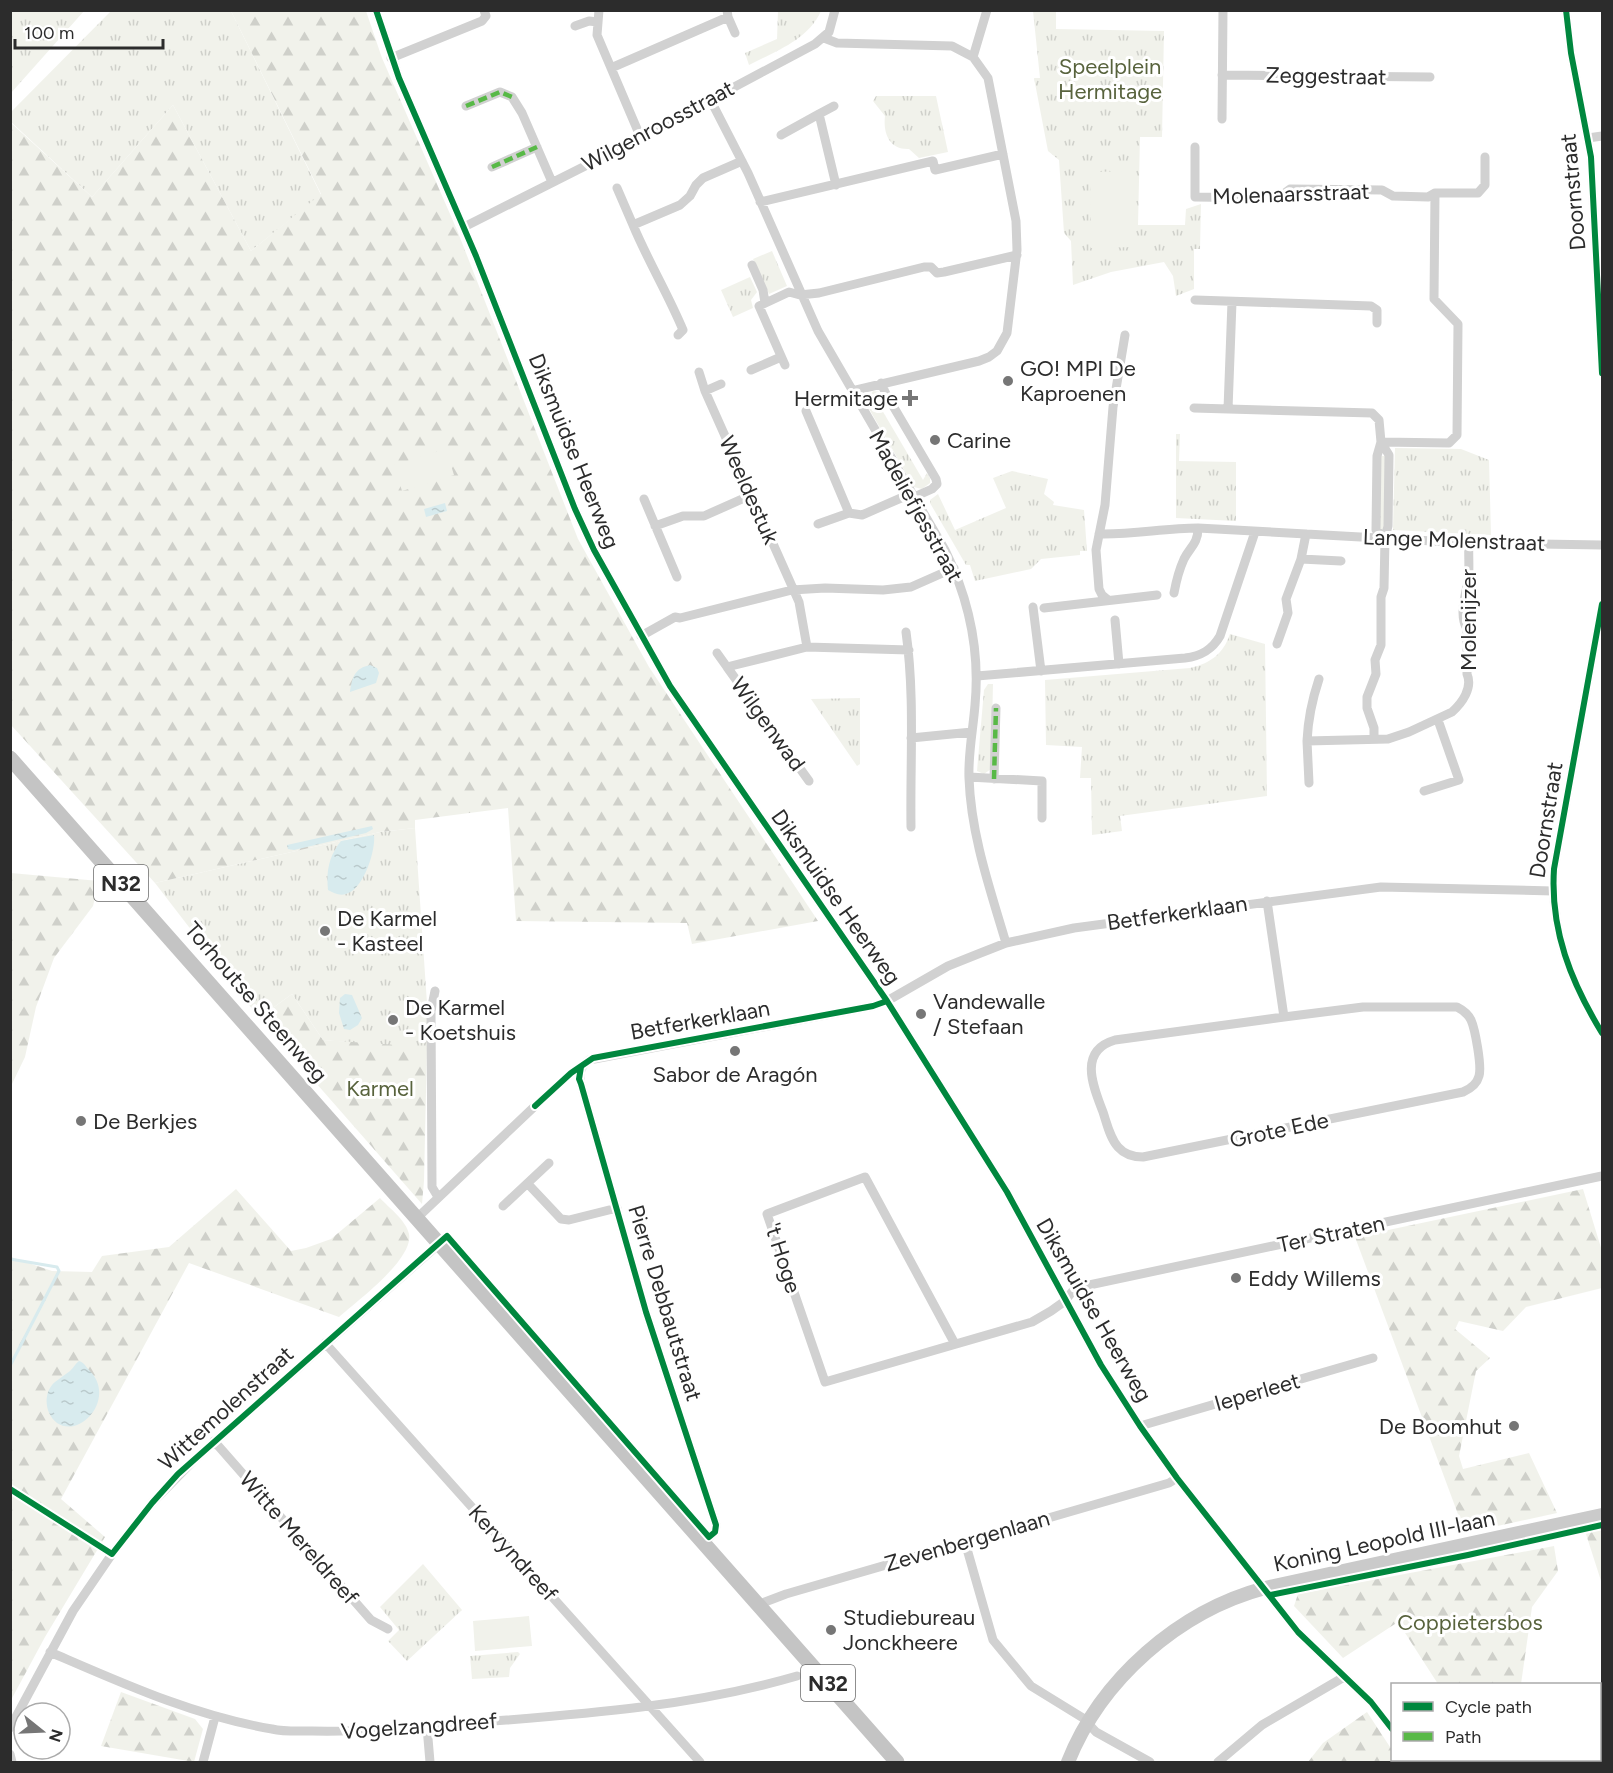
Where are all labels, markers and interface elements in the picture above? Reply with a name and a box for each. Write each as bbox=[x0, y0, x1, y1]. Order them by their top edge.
scale bar bbox=[15, 12, 164, 50]
text: 100 m bbox=[24, 22, 74, 44]
park label: Speelplein Hermitage bbox=[1058, 53, 1162, 105]
street label: Zeggestraat bbox=[1265, 61, 1387, 91]
street label: Wilgenroosstraat bbox=[577, 75, 739, 177]
street label: Doornstraat bbox=[1554, 132, 1592, 252]
street label: Molenaarsstraat bbox=[1212, 178, 1370, 210]
street label: Diksmuidse Heerweg bbox=[523, 350, 625, 552]
place label: GO! MPI De Kaproenen bbox=[1020, 355, 1136, 407]
marker: GO! MPI De Kaproenen bbox=[1001, 374, 1015, 388]
place label: Hermitage bbox=[794, 385, 898, 412]
marker: Hermitage bbox=[903, 391, 917, 405]
street label: Madeliefjesstraat bbox=[863, 425, 969, 587]
place label: Carine bbox=[947, 427, 1011, 454]
street label: Weeldestuk bbox=[713, 432, 785, 549]
marker: Carine bbox=[928, 433, 942, 447]
street label: Lange Molenstraat bbox=[1362, 523, 1546, 557]
street label: Molenijzer bbox=[1455, 569, 1482, 671]
street label: Wilgenwad bbox=[725, 672, 811, 776]
street label: Doornstraat bbox=[1524, 760, 1568, 880]
street label: Diksmuidse Heerweg bbox=[765, 804, 907, 990]
road number: N32 bbox=[94, 865, 148, 901]
street label: Betferkerklaan bbox=[1105, 890, 1249, 936]
place label: De Karmel - Kasteel bbox=[337, 905, 437, 957]
street label: Torhoutse Steenweg bbox=[179, 916, 333, 1088]
marker: De Karmel - Kasteel bbox=[318, 924, 332, 938]
place label: Vandewalle / Stefaan bbox=[933, 988, 1045, 1040]
place label: De Karmel - Koetshuis bbox=[405, 994, 516, 1046]
street label: Betferkerklaan bbox=[628, 994, 772, 1046]
marker: Vandewalle / Stefaan bbox=[914, 1007, 928, 1021]
marker: De Karmel - Koetshuis bbox=[386, 1013, 400, 1027]
marker: Sabor de Aragón bbox=[728, 1044, 742, 1058]
place label: Sabor de Aragón bbox=[652, 1061, 818, 1088]
park label: Karmel bbox=[346, 1075, 414, 1102]
street label: Grote Ede bbox=[1227, 1106, 1331, 1154]
place label: De Berkjes bbox=[93, 1108, 197, 1135]
marker: De Berkjes bbox=[74, 1114, 88, 1128]
street label: Pierre Debbautstraat bbox=[622, 1202, 708, 1404]
street label: Ter Straten bbox=[1275, 1209, 1387, 1259]
street label: Diksmuidse Heerweg bbox=[1030, 1213, 1158, 1407]
street label: 't Hoge bbox=[759, 1219, 807, 1297]
place label: Eddy Willems bbox=[1248, 1265, 1381, 1292]
marker: Eddy Willems bbox=[1229, 1271, 1243, 1285]
street label: Wittemolenstraat bbox=[153, 1340, 299, 1476]
street label: Ieperleet bbox=[1211, 1367, 1303, 1417]
place label: De Boomhut bbox=[1379, 1413, 1502, 1440]
marker: De Boomhut bbox=[1507, 1419, 1521, 1433]
street label: Witte Mereldreef bbox=[234, 1466, 365, 1611]
street label: Kervyndreef bbox=[463, 1499, 564, 1607]
street label: Koning Leopold III-laan bbox=[1271, 1504, 1497, 1578]
street label: Zevenbergenlaan bbox=[881, 1505, 1053, 1577]
place label: Studiebureau Jonckheere bbox=[843, 1604, 975, 1656]
park label: Coppietersbos bbox=[1397, 1609, 1543, 1636]
marker: Studiebureau Jonckheere bbox=[824, 1623, 838, 1637]
road number: N32 bbox=[801, 1665, 855, 1701]
legend bbox=[1391, 1683, 1601, 1761]
text: Cycle path bbox=[1445, 1696, 1532, 1718]
north arrow bbox=[12, 1701, 72, 1761]
street label: Vogelzangdreef bbox=[340, 1707, 499, 1745]
text: Path bbox=[1445, 1726, 1481, 1748]
text: N bbox=[45, 1727, 67, 1744]

